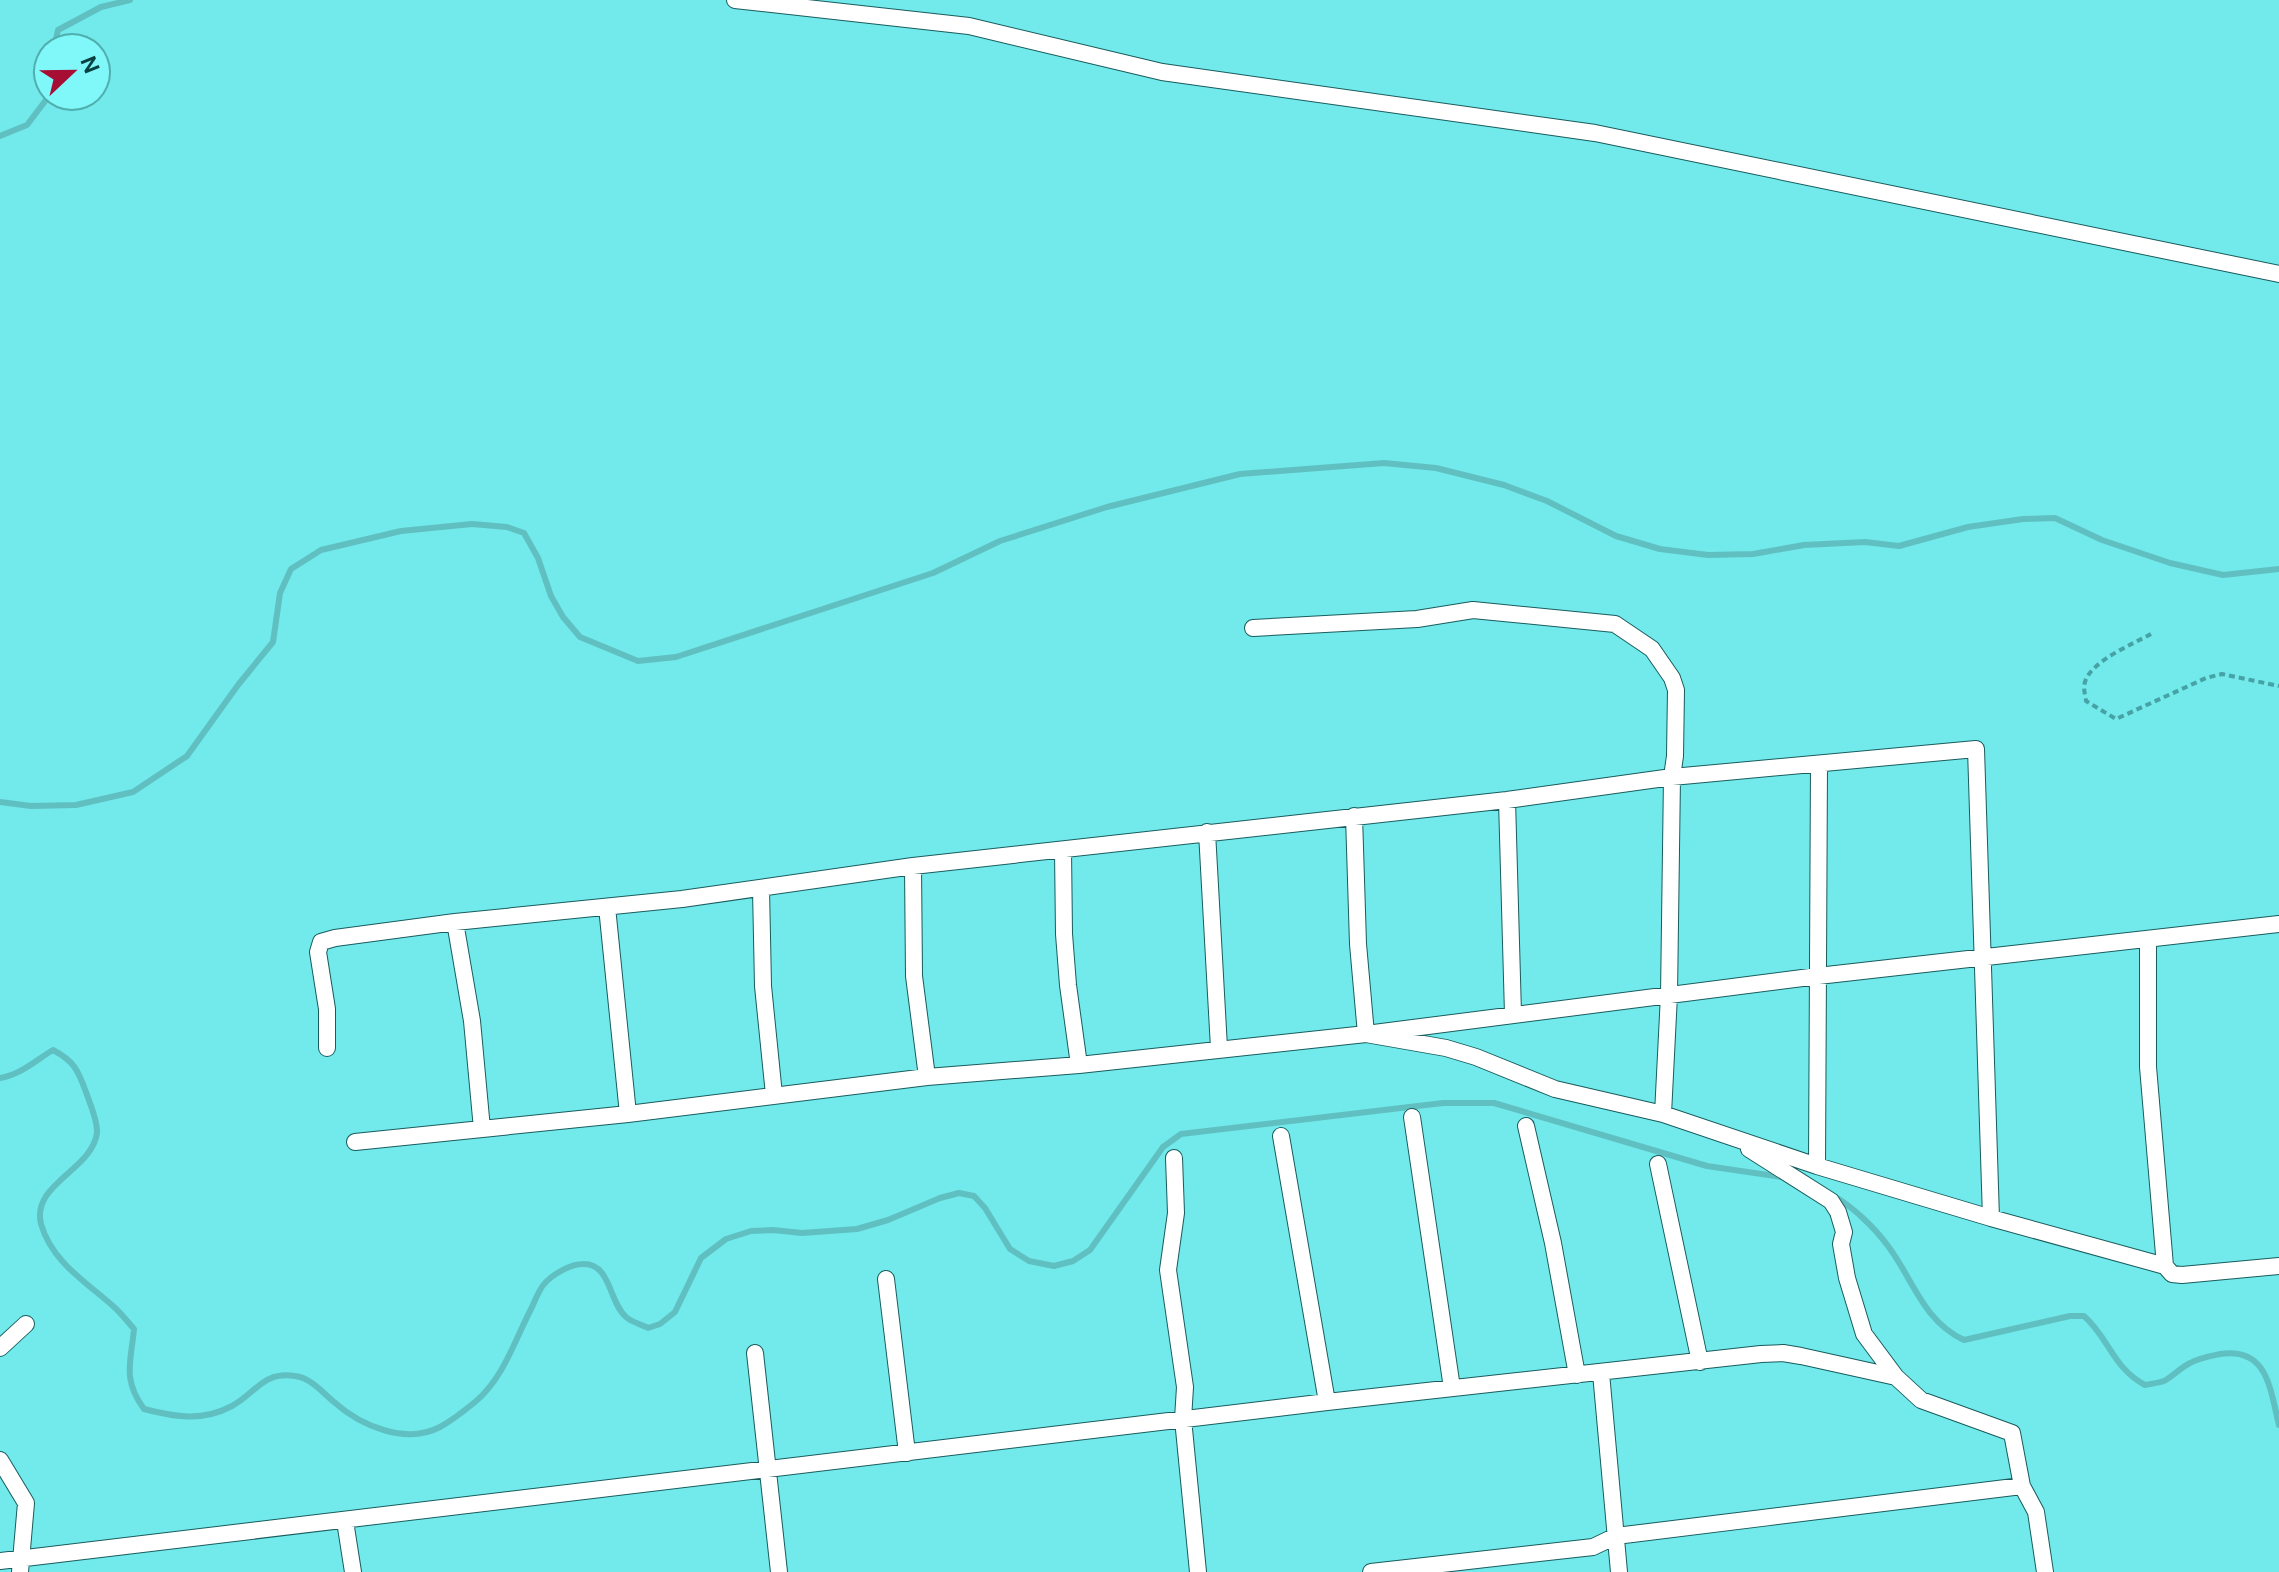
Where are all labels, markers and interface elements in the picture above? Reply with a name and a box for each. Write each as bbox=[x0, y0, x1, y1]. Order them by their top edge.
north arrow bbox=[32, 32, 112, 112]
text: N bbox=[74, 52, 107, 78]

